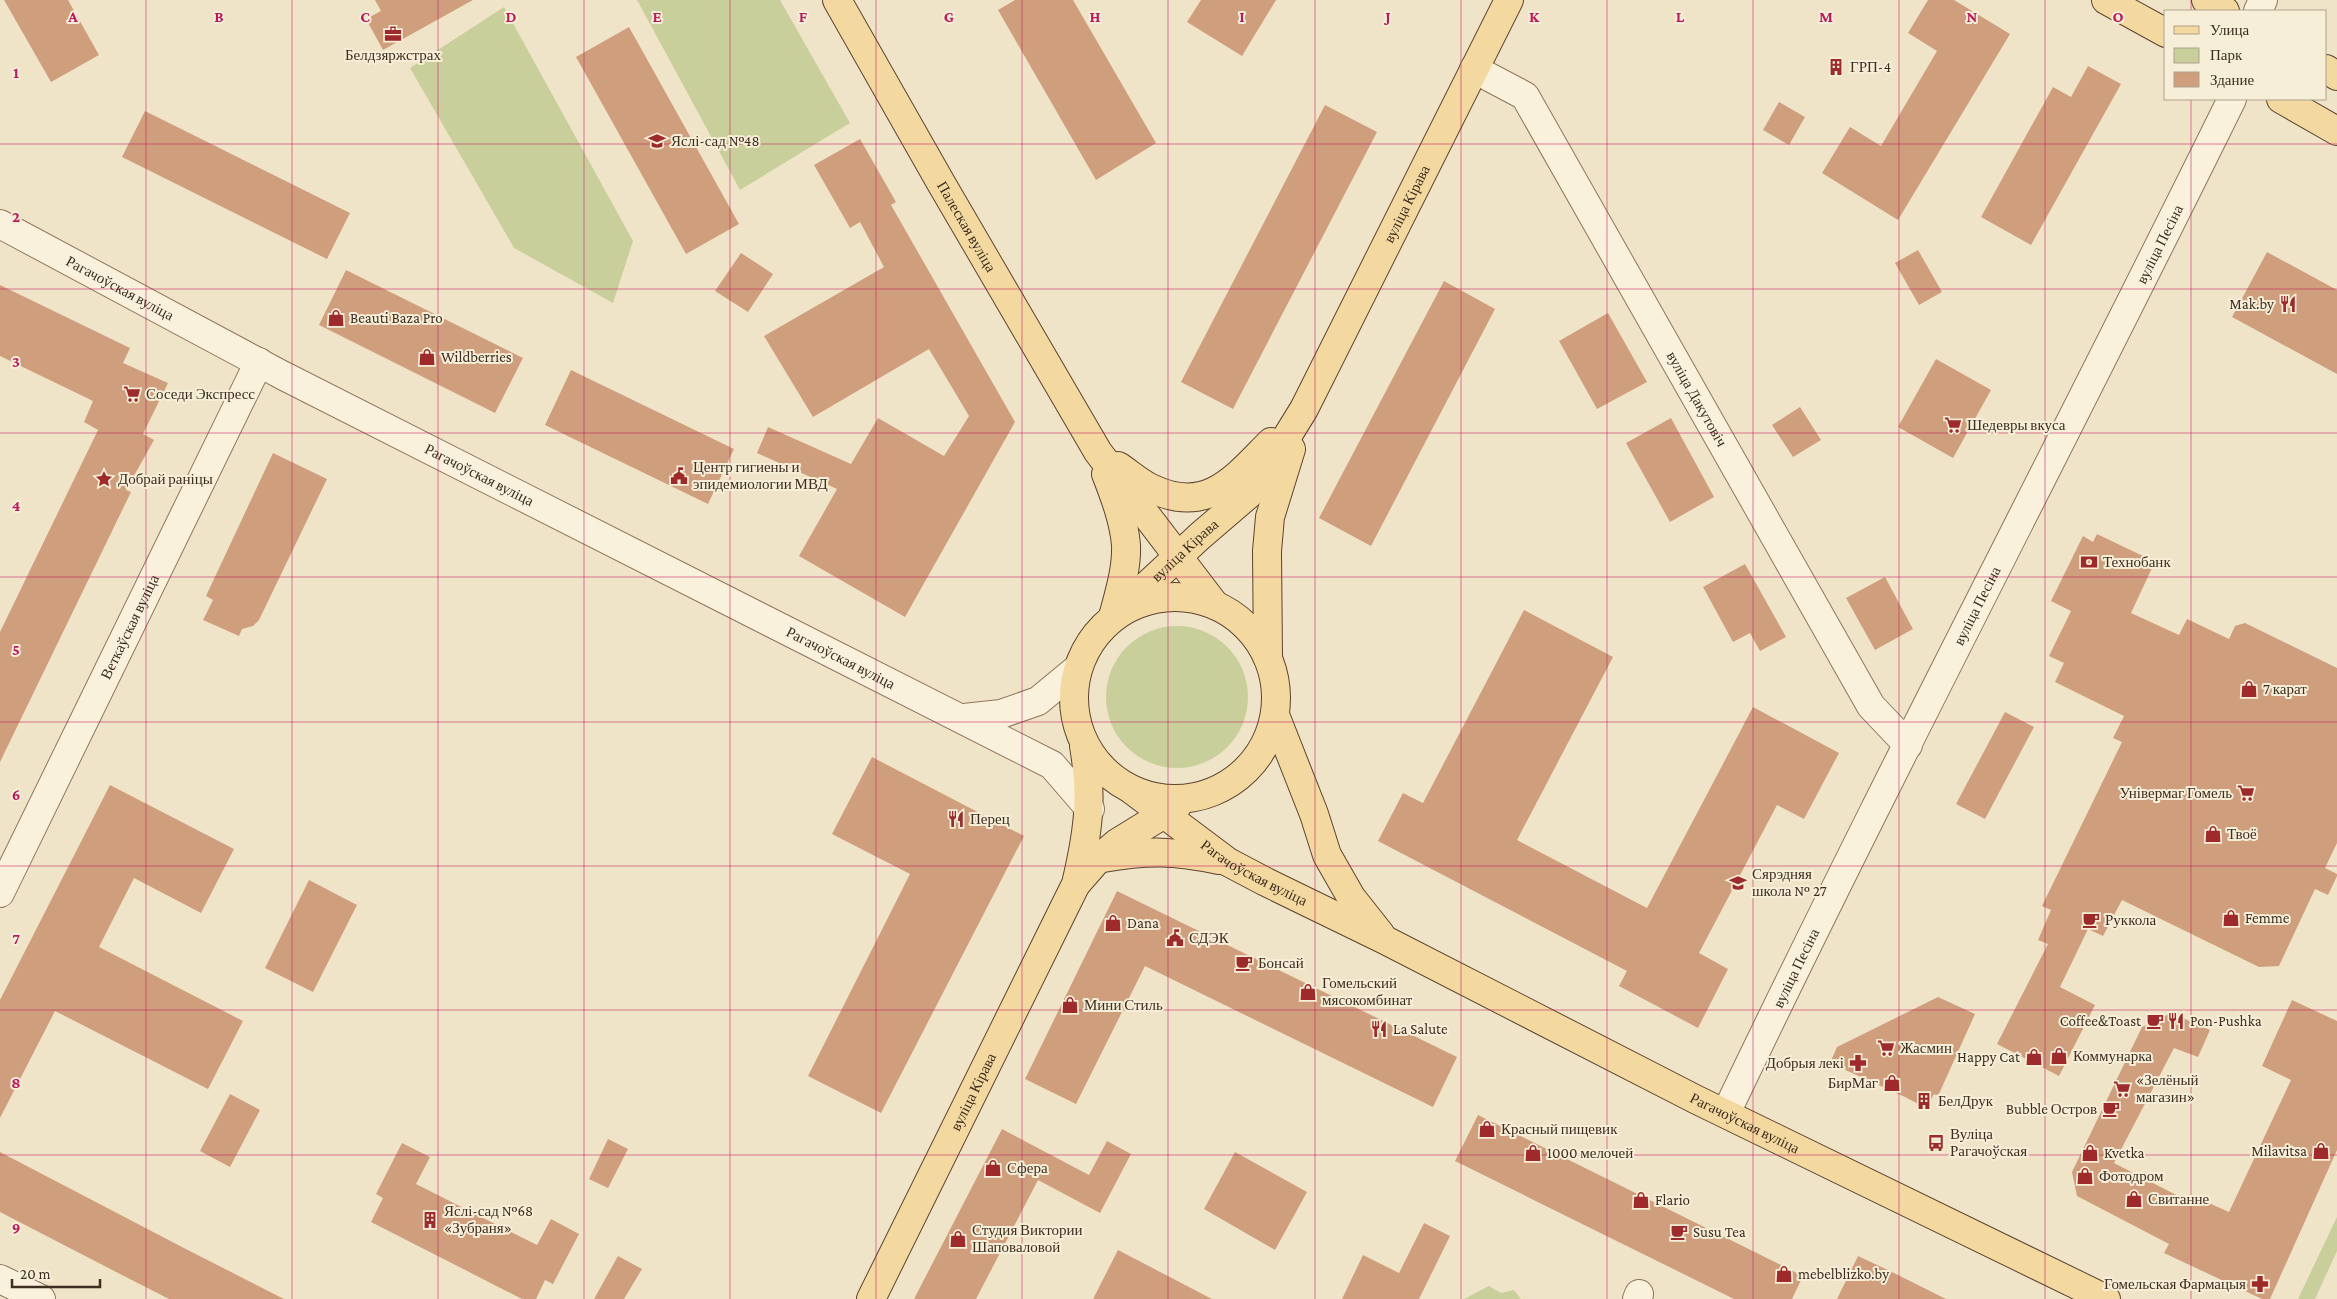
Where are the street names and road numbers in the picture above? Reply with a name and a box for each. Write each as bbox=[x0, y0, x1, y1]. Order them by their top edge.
street label: вуліца Кірава bbox=[1381, 162, 1433, 245]
street label: Палеская вуліца bbox=[934, 179, 999, 275]
street label: вуліца Песіна bbox=[2133, 202, 2186, 286]
street label: Рагачоўская вуліца bbox=[63, 253, 177, 324]
street label: вуліца Дакутовіч bbox=[1664, 349, 1730, 450]
street label: Рагачоўская вуліца bbox=[422, 441, 537, 509]
street label: вуліца Кірава bbox=[1148, 516, 1222, 585]
street label: вуліца Песіна bbox=[1951, 564, 2004, 648]
street label: Веткаўская вуліца bbox=[97, 572, 162, 682]
street label: Рагачоўская вуліца bbox=[784, 624, 898, 692]
street label: Рагачоўская вуліца bbox=[1198, 836, 1310, 909]
street label: вуліца Песіна bbox=[1770, 926, 1822, 1010]
street label: вуліца Кірава bbox=[947, 1050, 999, 1133]
street label: Рагачоўская вуліца bbox=[1687, 1090, 1802, 1157]

